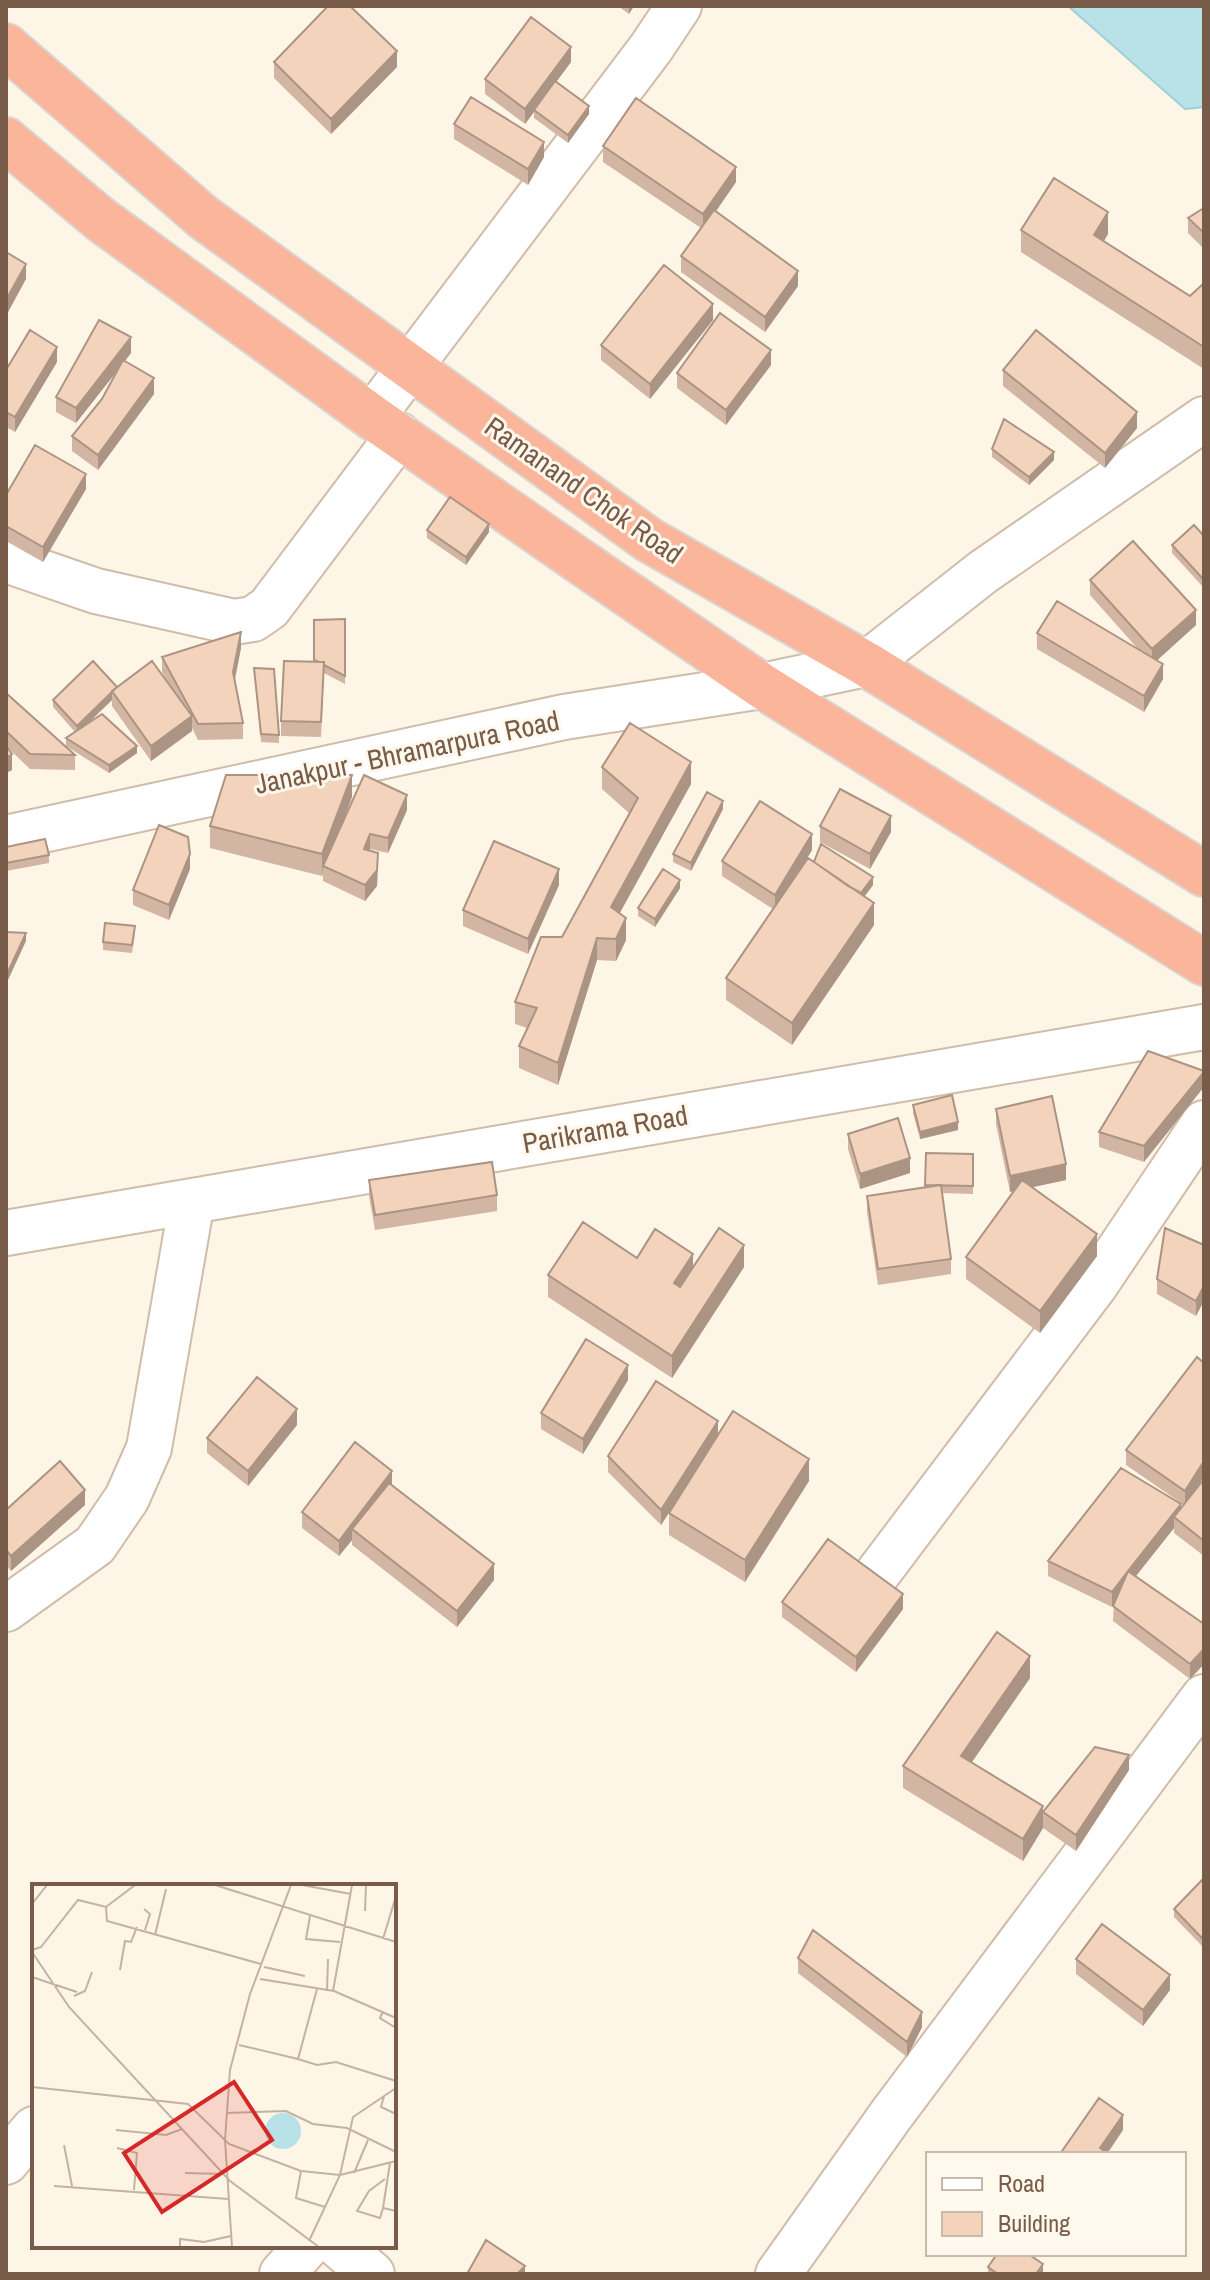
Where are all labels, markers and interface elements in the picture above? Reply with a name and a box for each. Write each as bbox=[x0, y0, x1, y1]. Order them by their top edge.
street label: Ramanand Chok Road bbox=[477, 407, 691, 573]
street label: Janakpur - Bhramarpura Road bbox=[251, 701, 563, 803]
street label: Parikrama Road bbox=[519, 1096, 691, 1162]
inset map bbox=[32, 1884, 396, 2248]
legend bbox=[926, 2152, 1186, 2256]
text: Road bbox=[998, 2167, 1045, 2199]
text: Building bbox=[998, 2207, 1070, 2239]

